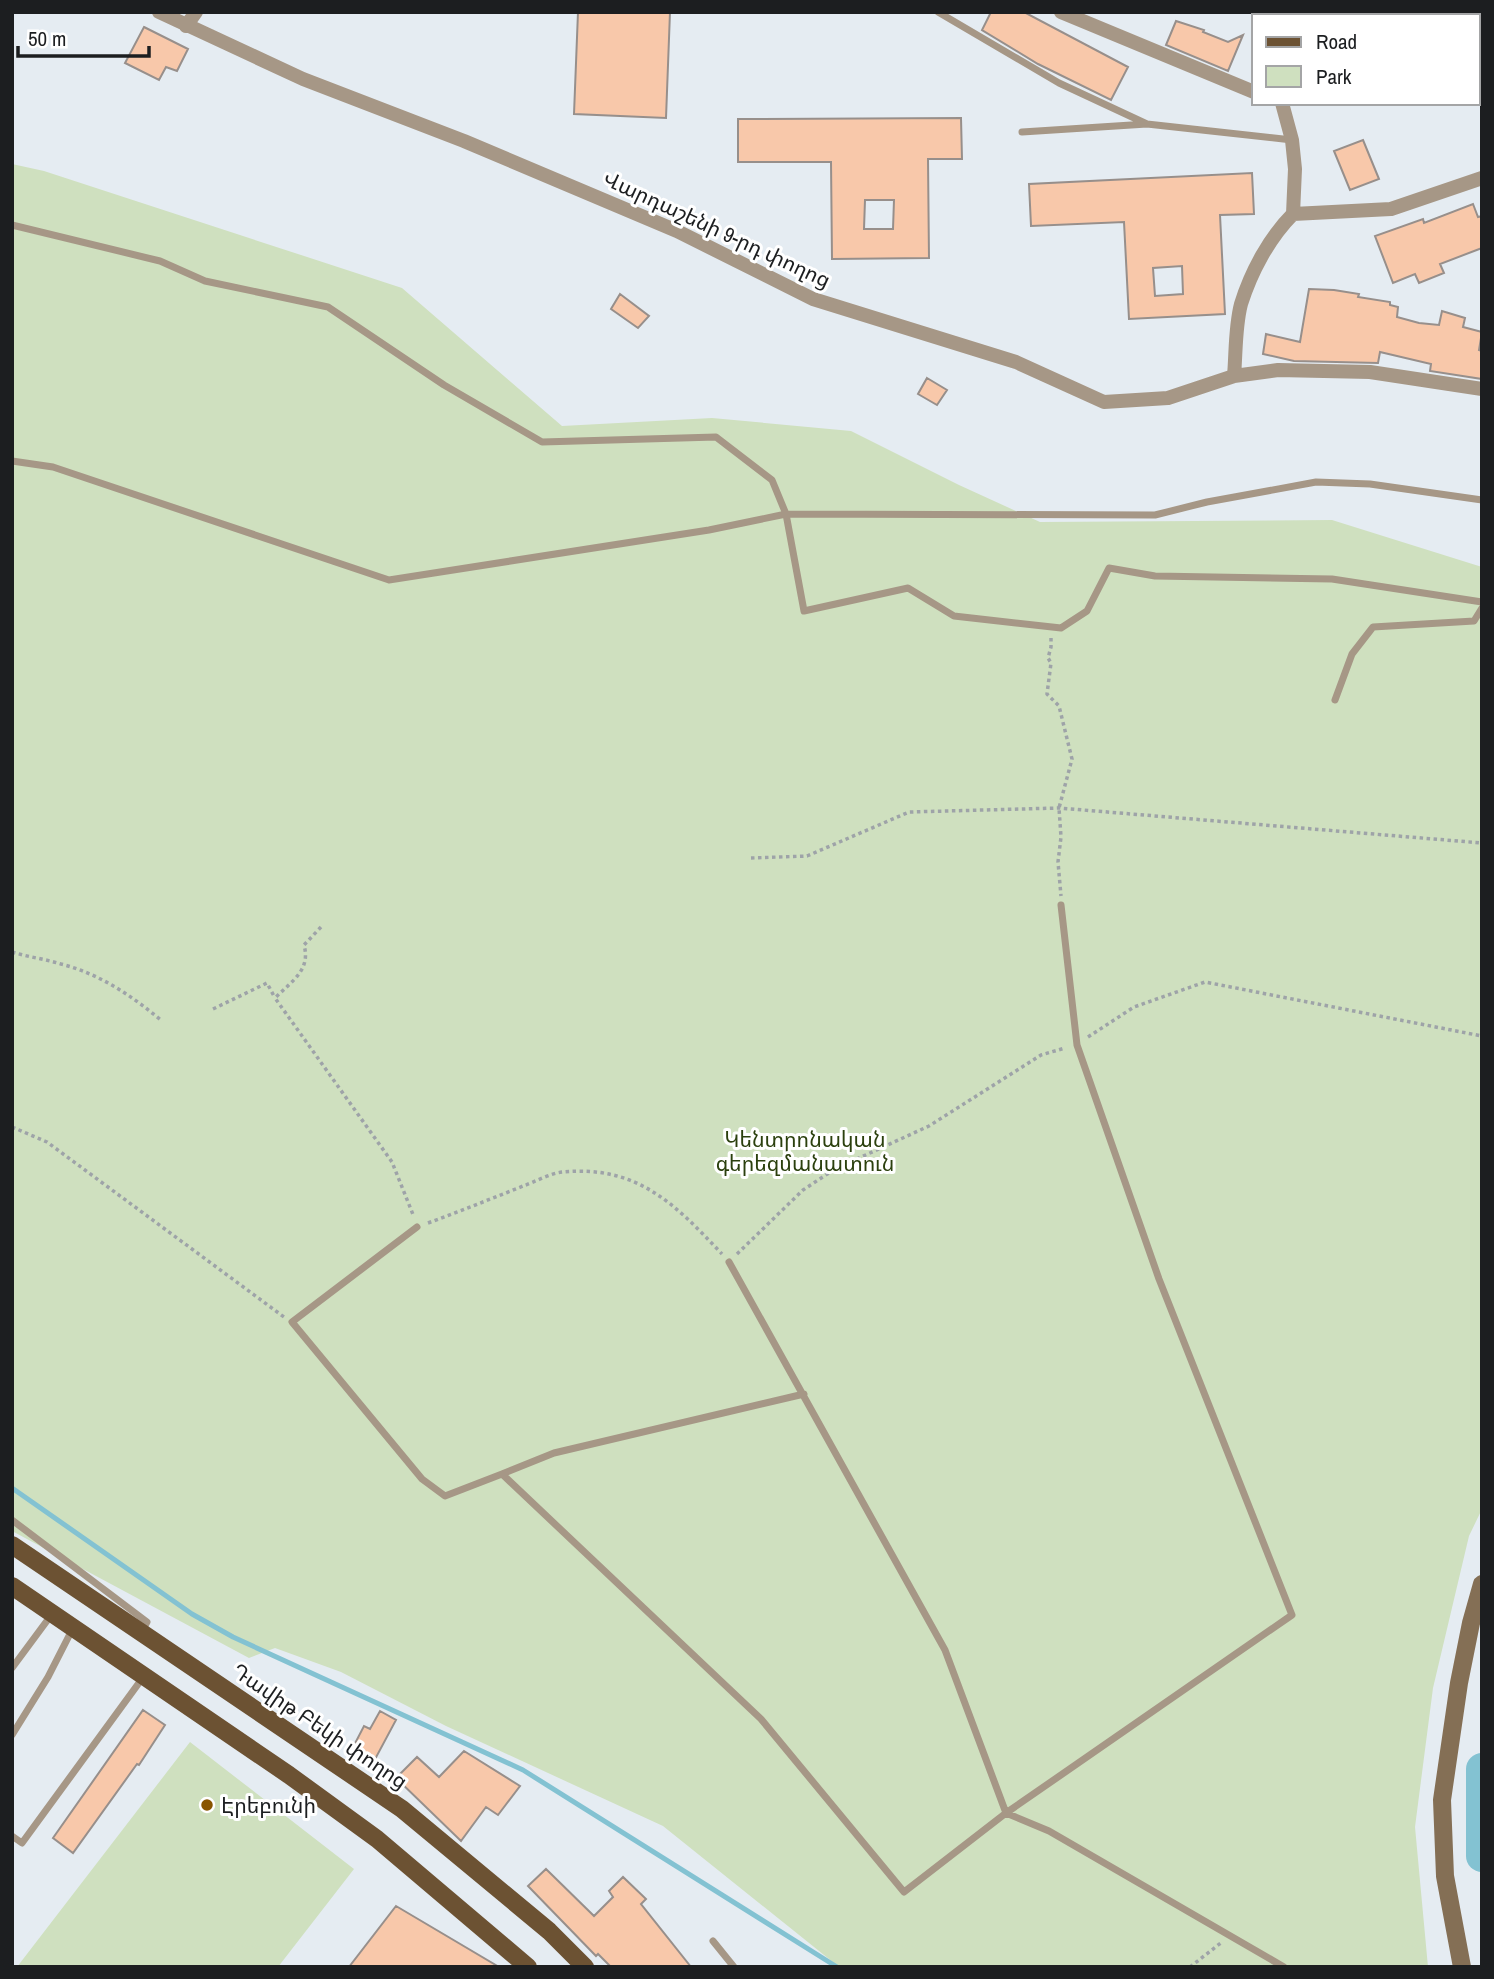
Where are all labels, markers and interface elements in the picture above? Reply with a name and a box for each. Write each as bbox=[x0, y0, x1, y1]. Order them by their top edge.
scale bar bbox=[18, 14, 149, 58]
legend bbox=[1252, 14, 1480, 105]
text: 50 m bbox=[28, 24, 66, 53]
text: Road bbox=[1316, 27, 1357, 56]
text: Park bbox=[1316, 62, 1352, 91]
street label: Վարդաշենի 9-րդ փողոց bbox=[599, 164, 835, 294]
park label: Կենտրոնական գերեզմանատուն bbox=[716, 1125, 894, 1178]
street label: Դավիթ Բեկի փողոց bbox=[226, 1656, 414, 1796]
place label: Էրեբունի bbox=[221, 1791, 316, 1820]
marker: Էրեբունի bbox=[199, 1797, 215, 1813]

